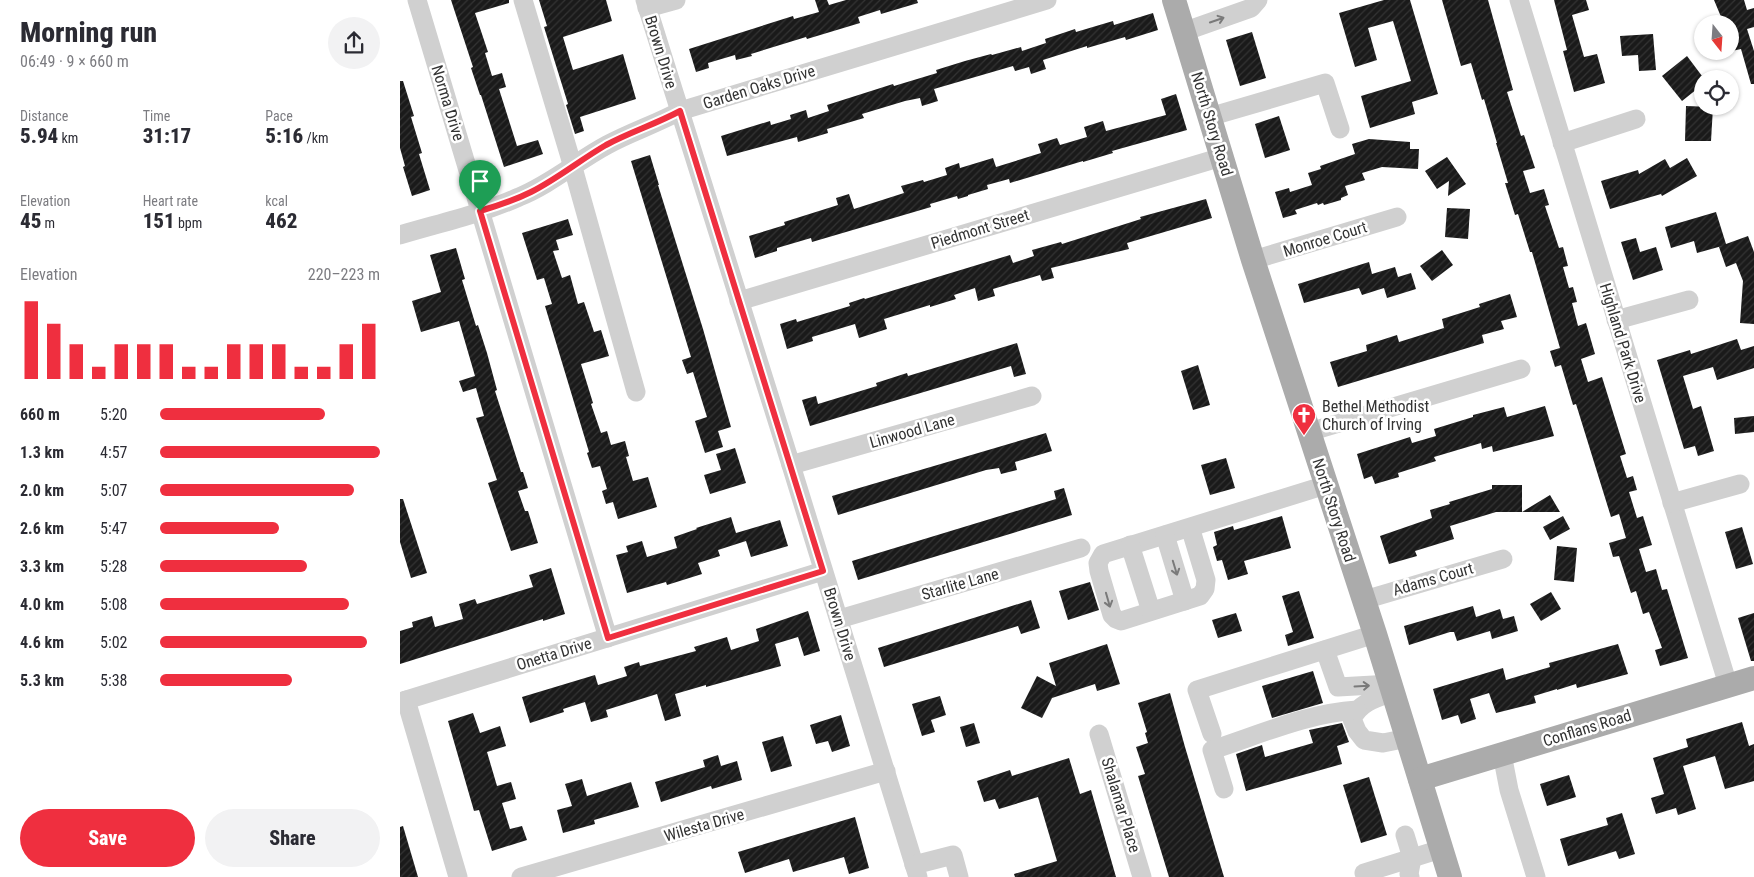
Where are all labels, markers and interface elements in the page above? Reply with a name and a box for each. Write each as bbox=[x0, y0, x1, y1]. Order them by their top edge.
street label: Brown Drive bbox=[641, 13, 681, 91]
one-way arrow bbox=[1209, 15, 1225, 24]
north arrow bbox=[1694, 15, 1739, 60]
map controls bbox=[1694, 15, 1739, 115]
text: Morning run bbox=[20, 16, 157, 49]
button: share bbox=[328, 17, 380, 69]
text: 06:49 · 9 × 660 m bbox=[20, 52, 129, 71]
street label: Garden Oaks Drive bbox=[701, 61, 817, 113]
street label: Norma Drive bbox=[427, 63, 469, 143]
street label: North Story Road bbox=[1187, 70, 1237, 178]
button: locate bbox=[1694, 70, 1739, 115]
text: Distance bbox=[20, 108, 68, 124]
text: Time bbox=[143, 108, 170, 124]
text: Pace bbox=[265, 108, 293, 124]
text: 5.94 bbox=[20, 124, 58, 148]
text: 31:17 bbox=[143, 124, 191, 148]
text: 5:16 bbox=[265, 124, 303, 148]
text: km bbox=[58, 130, 78, 146]
text: /km bbox=[303, 130, 329, 146]
pin bbox=[459, 160, 501, 211]
icon: arrive bbox=[466, 167, 494, 195]
text: Elevation bbox=[20, 193, 70, 209]
text: Heart rate bbox=[143, 193, 198, 209]
text: kcal bbox=[265, 193, 288, 209]
street label: Piedmont Street bbox=[929, 205, 1032, 253]
text: 45 bbox=[20, 209, 41, 233]
text: 151 bbox=[143, 209, 175, 233]
text: 462 bbox=[265, 209, 297, 233]
text: m bbox=[41, 215, 55, 231]
text: bpm bbox=[175, 215, 202, 231]
street label: Monroe Court bbox=[1281, 217, 1369, 261]
text: Elevation bbox=[20, 265, 78, 284]
text: 220–223 m bbox=[308, 265, 380, 284]
street label: Highland Park Drive bbox=[1596, 281, 1650, 405]
place label: Bethel Methodist Church of Irving bbox=[1322, 397, 1430, 434]
church icon: Bethel Methodist Church of Irving bbox=[1291, 402, 1317, 436]
text: 660 m bbox=[20, 405, 60, 424]
text: 5:20 bbox=[100, 405, 127, 424]
street label: Linwood Lane bbox=[867, 410, 957, 452]
text: 1.3 km bbox=[20, 443, 64, 462]
text: 4:57 bbox=[100, 443, 127, 462]
street label: North Story Road bbox=[1308, 456, 1360, 564]
text: 2.0 km bbox=[20, 481, 64, 500]
text: 5:07 bbox=[100, 481, 127, 500]
text: 2.6 km bbox=[20, 519, 64, 538]
text: 5:47 bbox=[100, 519, 127, 538]
text: 3.3 km bbox=[20, 557, 64, 576]
text: 5:28 bbox=[100, 557, 127, 576]
street label: Adams Court bbox=[1391, 558, 1476, 600]
one-way arrow bbox=[1171, 559, 1180, 575]
street label: Starlite Lane bbox=[919, 564, 1001, 604]
street label: Brown Drive bbox=[820, 585, 860, 663]
one-way arrow bbox=[1103, 592, 1113, 608]
text: 4.0 km bbox=[20, 595, 64, 614]
text: 5:08 bbox=[100, 595, 127, 614]
text: 4.6 km bbox=[20, 633, 64, 652]
text: 5:02 bbox=[100, 633, 127, 652]
street label: Onetta Drive bbox=[514, 634, 594, 674]
text: 5.3 km bbox=[20, 671, 64, 690]
text: 5:38 bbox=[100, 671, 127, 690]
one-way arrow bbox=[1354, 681, 1370, 690]
street label: Conflans Road bbox=[1541, 706, 1633, 750]
street label: Shalamar Place bbox=[1098, 755, 1144, 855]
street label: Wilesta Drive bbox=[662, 805, 746, 845]
button: Save bbox=[20, 809, 195, 867]
button: Share bbox=[205, 809, 380, 867]

